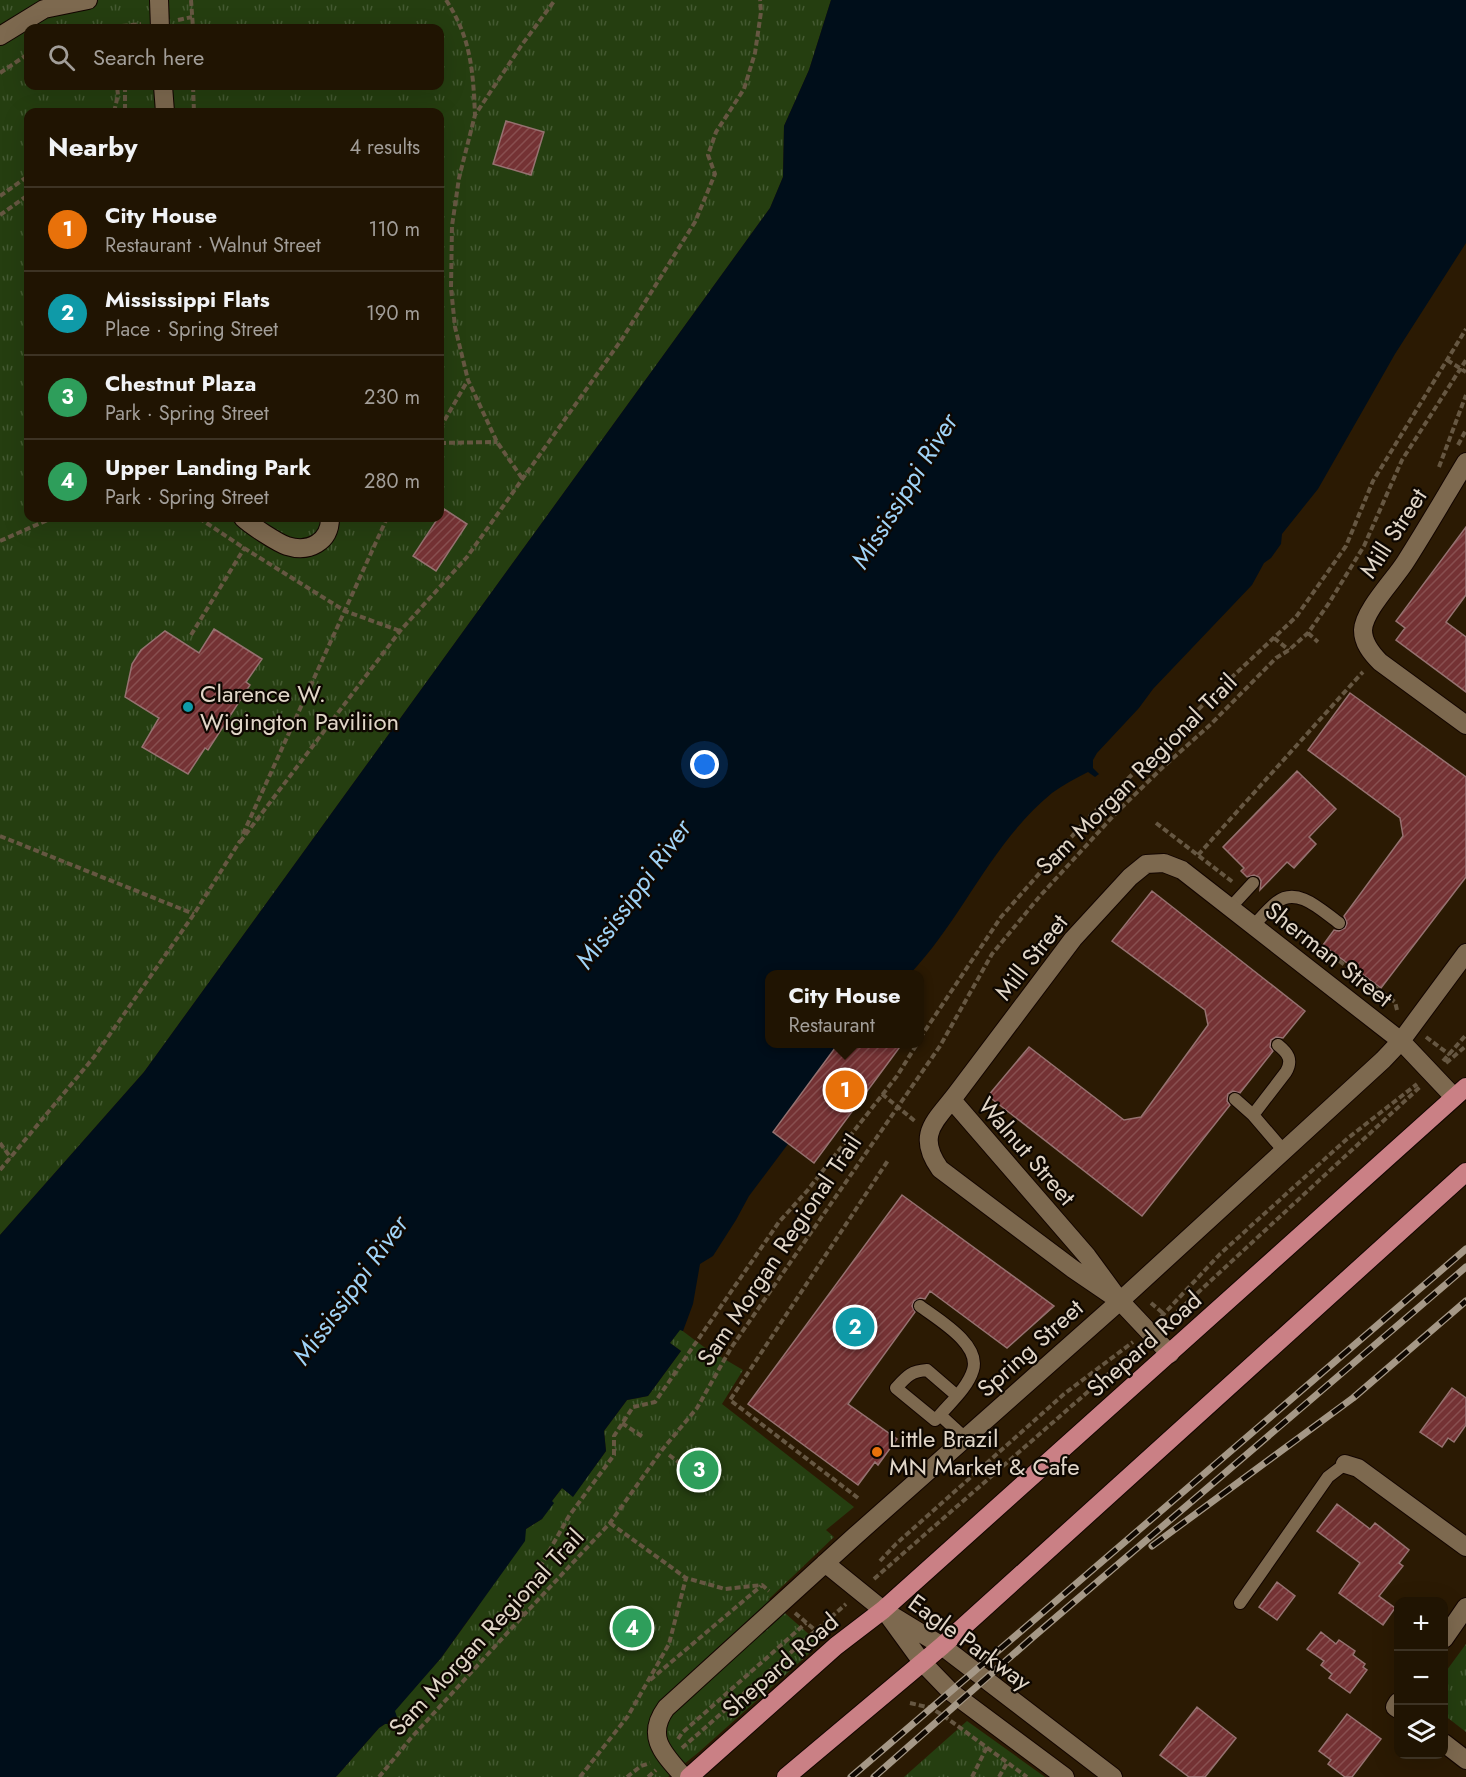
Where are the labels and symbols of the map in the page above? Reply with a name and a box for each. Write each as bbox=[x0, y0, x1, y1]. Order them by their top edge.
water label: Mississippi River bbox=[841, 405, 968, 576]
street label: Mill Street bbox=[1351, 481, 1435, 585]
street label: Sam Morgan Regional Trail bbox=[1027, 665, 1245, 883]
place label: Clarence W. Wigington Paviliion bbox=[200, 676, 399, 739]
marker: Clarence W. Wigington Paviliion bbox=[181, 700, 195, 714]
your location bbox=[690, 750, 719, 779]
water label: Mississippi River bbox=[566, 810, 701, 977]
street label: Sherman Street bbox=[1258, 893, 1401, 1015]
street label: Mill Street bbox=[986, 906, 1076, 1008]
pin: 1 bbox=[826, 1068, 864, 1112]
street label: Walnut Street bbox=[970, 1089, 1084, 1213]
street label: Sam Morgan Regional Trail bbox=[688, 1127, 870, 1373]
water label: Mississippi River bbox=[283, 1206, 418, 1373]
street label: Shepard Road bbox=[1079, 1283, 1209, 1405]
street label: Spring Street bbox=[969, 1291, 1091, 1405]
pin: 2 bbox=[836, 1304, 874, 1350]
place label: Little Brazil MN Market & Cafe bbox=[889, 1421, 1080, 1484]
marker: Little Brazil MN Market & Cafe bbox=[870, 1445, 884, 1459]
pin: 3 bbox=[680, 1448, 718, 1492]
street label: Sam Morgan Regional Trail bbox=[380, 1520, 592, 1744]
street label: Eagle Parkway bbox=[901, 1585, 1039, 1699]
street label: Shepard Road bbox=[714, 1604, 846, 1726]
pin: 4 bbox=[612, 1606, 652, 1650]

